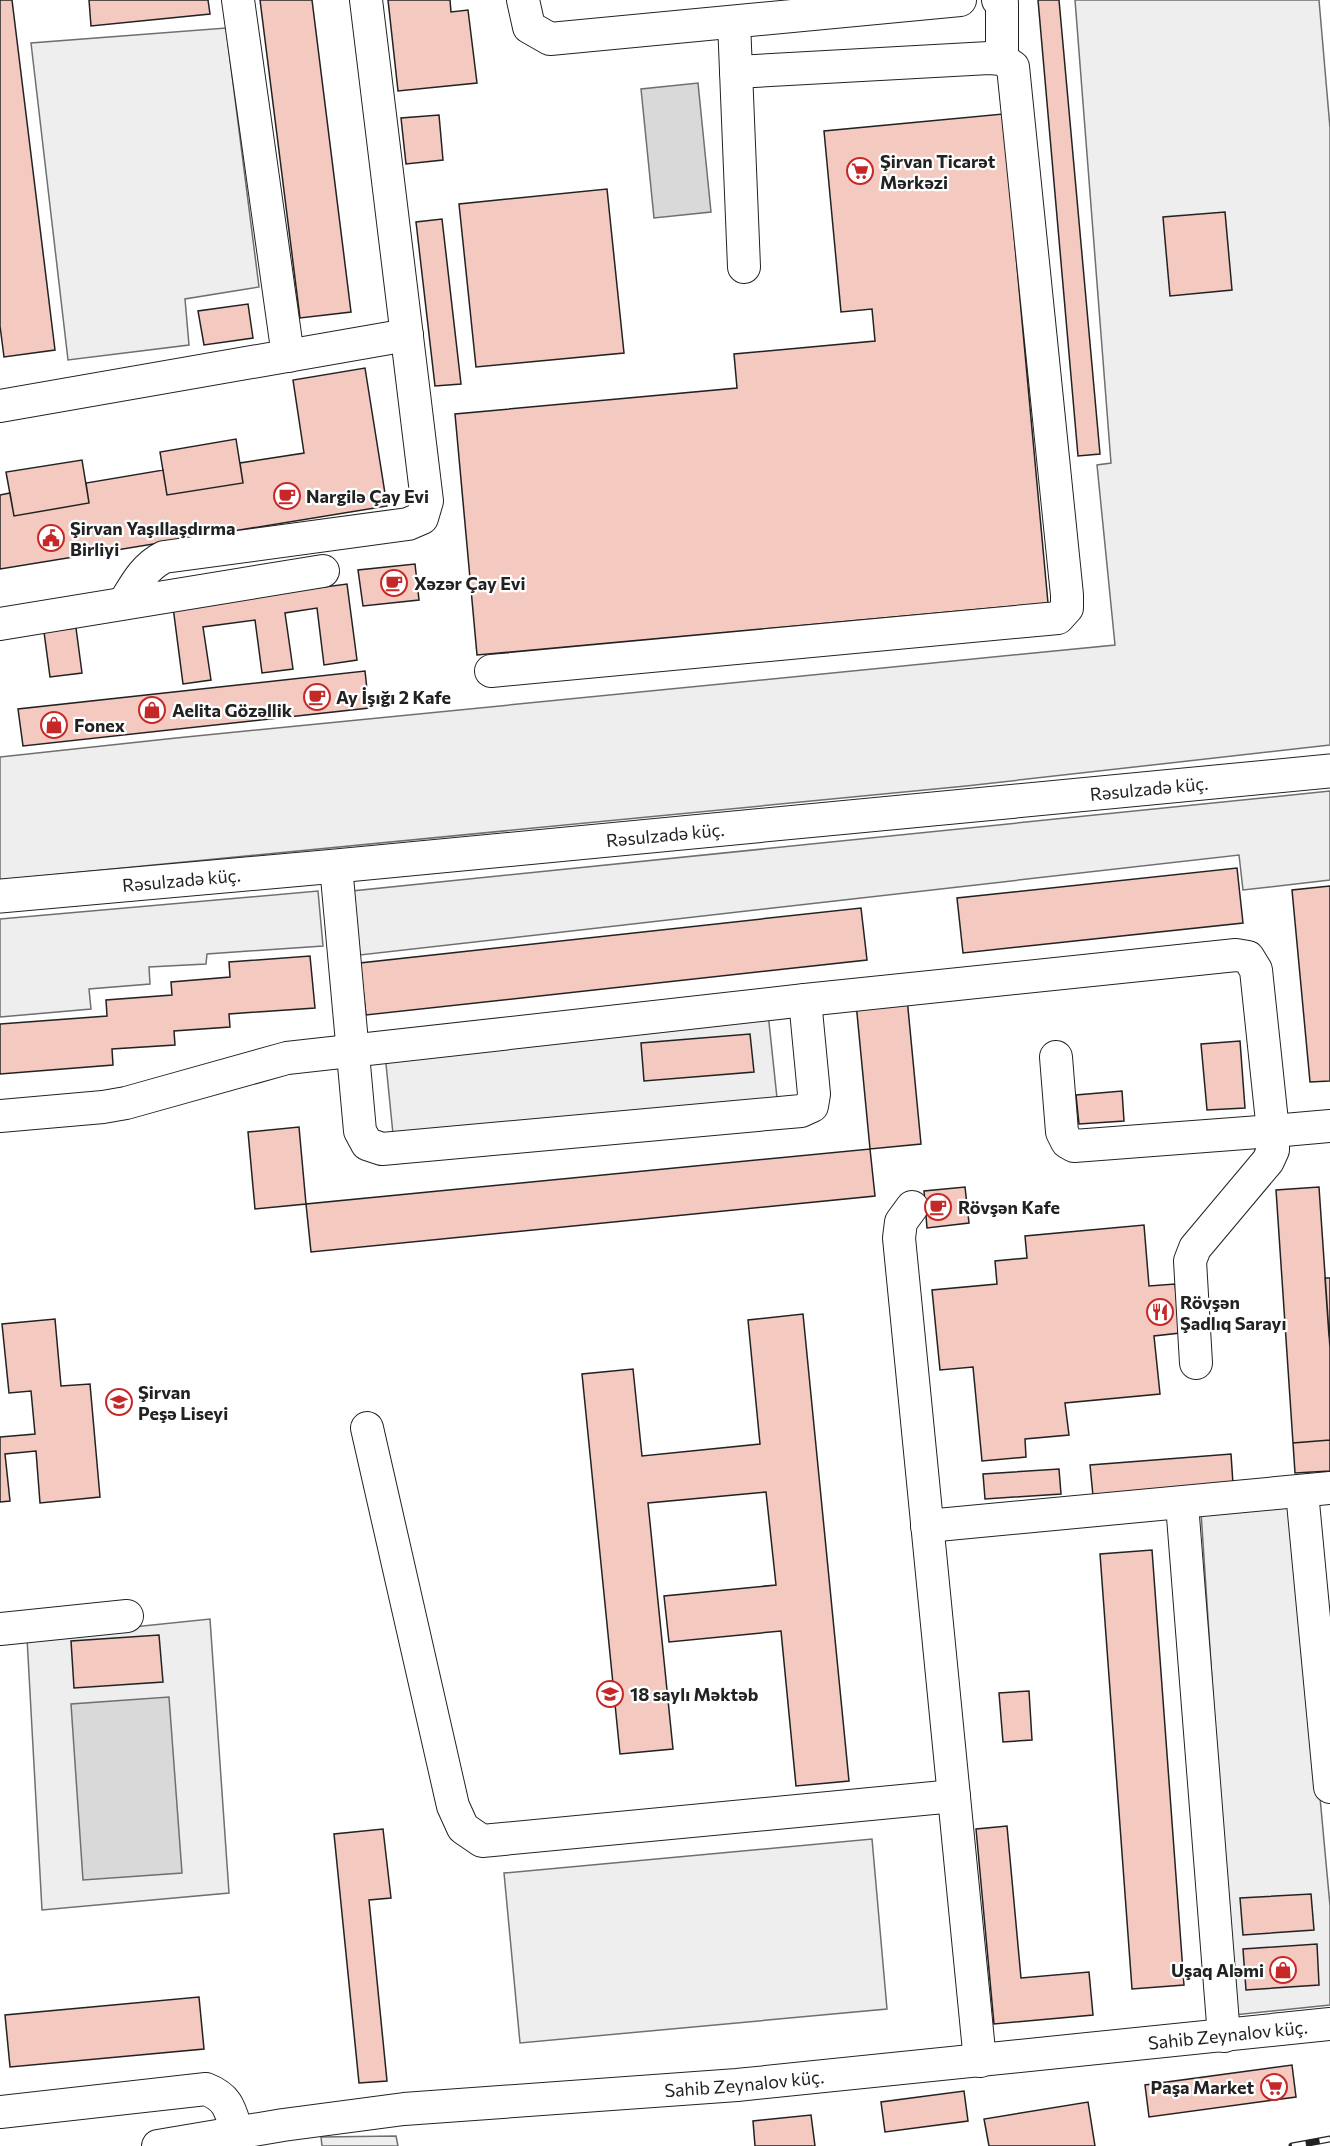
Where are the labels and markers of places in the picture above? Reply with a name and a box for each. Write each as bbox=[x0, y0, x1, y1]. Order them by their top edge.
place label: Şirvan Ticarət Mərkəzi bbox=[880, 150, 996, 193]
supermarket icon: Şirvan Ticarət Mərkəzi bbox=[845, 156, 875, 186]
cafe icon: Nargilə Çay Evi bbox=[272, 481, 302, 511]
place label: Nargilə Çay Evi bbox=[306, 485, 429, 507]
place label: Şirvan Yaşıllaşdırma Birliyi bbox=[70, 517, 235, 560]
public building icon: Şirvan Yaşıllaşdırma Birliyi bbox=[36, 523, 66, 553]
cafe icon: Xəzər Çay Evi bbox=[379, 568, 409, 598]
place label: Xəzər Çay Evi bbox=[414, 572, 525, 594]
cafe icon: Ay İşığı 2 Kafe bbox=[302, 682, 332, 712]
place label: Ay İşığı 2 Kafe bbox=[336, 686, 451, 708]
shop icon: Aelita Gözəllik bbox=[137, 695, 167, 725]
place label: Aelita Gözəllik bbox=[172, 699, 293, 721]
shop icon: Fonex bbox=[39, 710, 69, 740]
place label: Fonex bbox=[74, 714, 125, 736]
cafe icon: Rövşən Kafe bbox=[923, 1192, 953, 1222]
place label: Rövşən Kafe bbox=[958, 1196, 1060, 1218]
place label: Rövşən Şadlıq Sarayı bbox=[1180, 1291, 1286, 1334]
restaurant icon: Rövşən Şadlıq Sarayı bbox=[1145, 1297, 1175, 1327]
place label: Şirvan Peşə Liseyi bbox=[138, 1381, 228, 1424]
school or university icon: Şirvan Peşə Liseyi bbox=[104, 1387, 134, 1417]
school or university icon: 18 saylı Məktəb bbox=[595, 1679, 625, 1709]
place label: 18 saylı Məktəb bbox=[630, 1683, 759, 1705]
shop icon: Uşaq Aləmi bbox=[1268, 1955, 1298, 1985]
place label: Uşaq Aləmi bbox=[1171, 1959, 1264, 1981]
supermarket icon: Paşa Market bbox=[1259, 2072, 1289, 2102]
place label: Paşa Market bbox=[1151, 2076, 1254, 2098]

